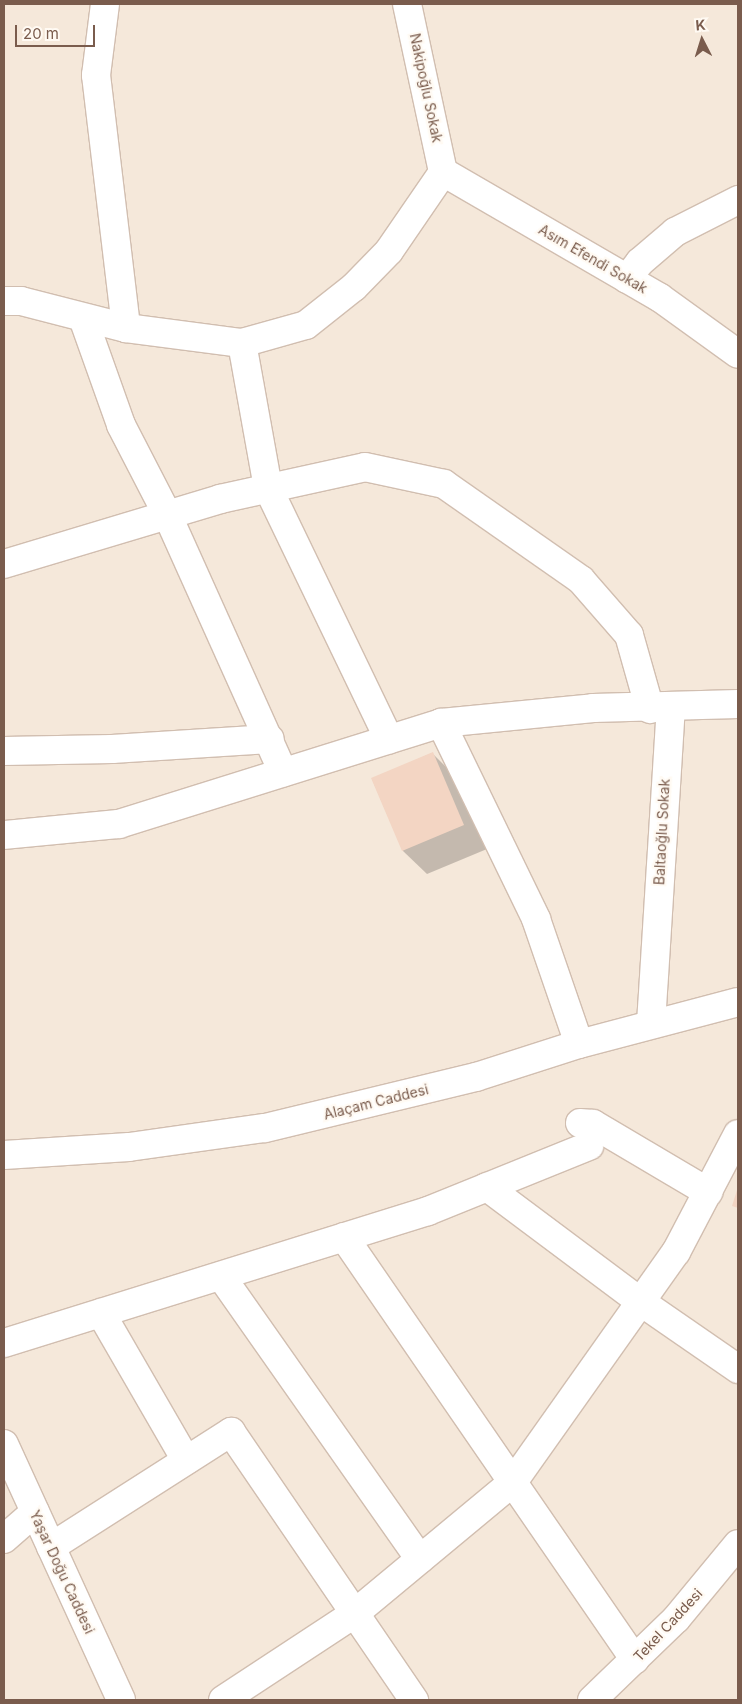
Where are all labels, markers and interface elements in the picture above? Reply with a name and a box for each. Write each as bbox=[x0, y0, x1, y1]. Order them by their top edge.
scale bar bbox=[18, 15, 98, 47]
north arrow bbox=[677, 15, 727, 65]
text: K bbox=[695, 16, 706, 33]
text: 20 m bbox=[23, 24, 59, 43]
street label: Nakipoğlu Sokak bbox=[406, 32, 446, 144]
street label: Asım Efendi Sokak bbox=[536, 221, 650, 297]
street label: Baltaoğlu Sokak bbox=[651, 778, 673, 886]
street label: Alaçam Caddesi bbox=[322, 1081, 430, 1123]
street label: Yaşar Doğu Caddesi bbox=[26, 1508, 98, 1636]
street label: Tekel Caddesi bbox=[630, 1585, 706, 1665]

